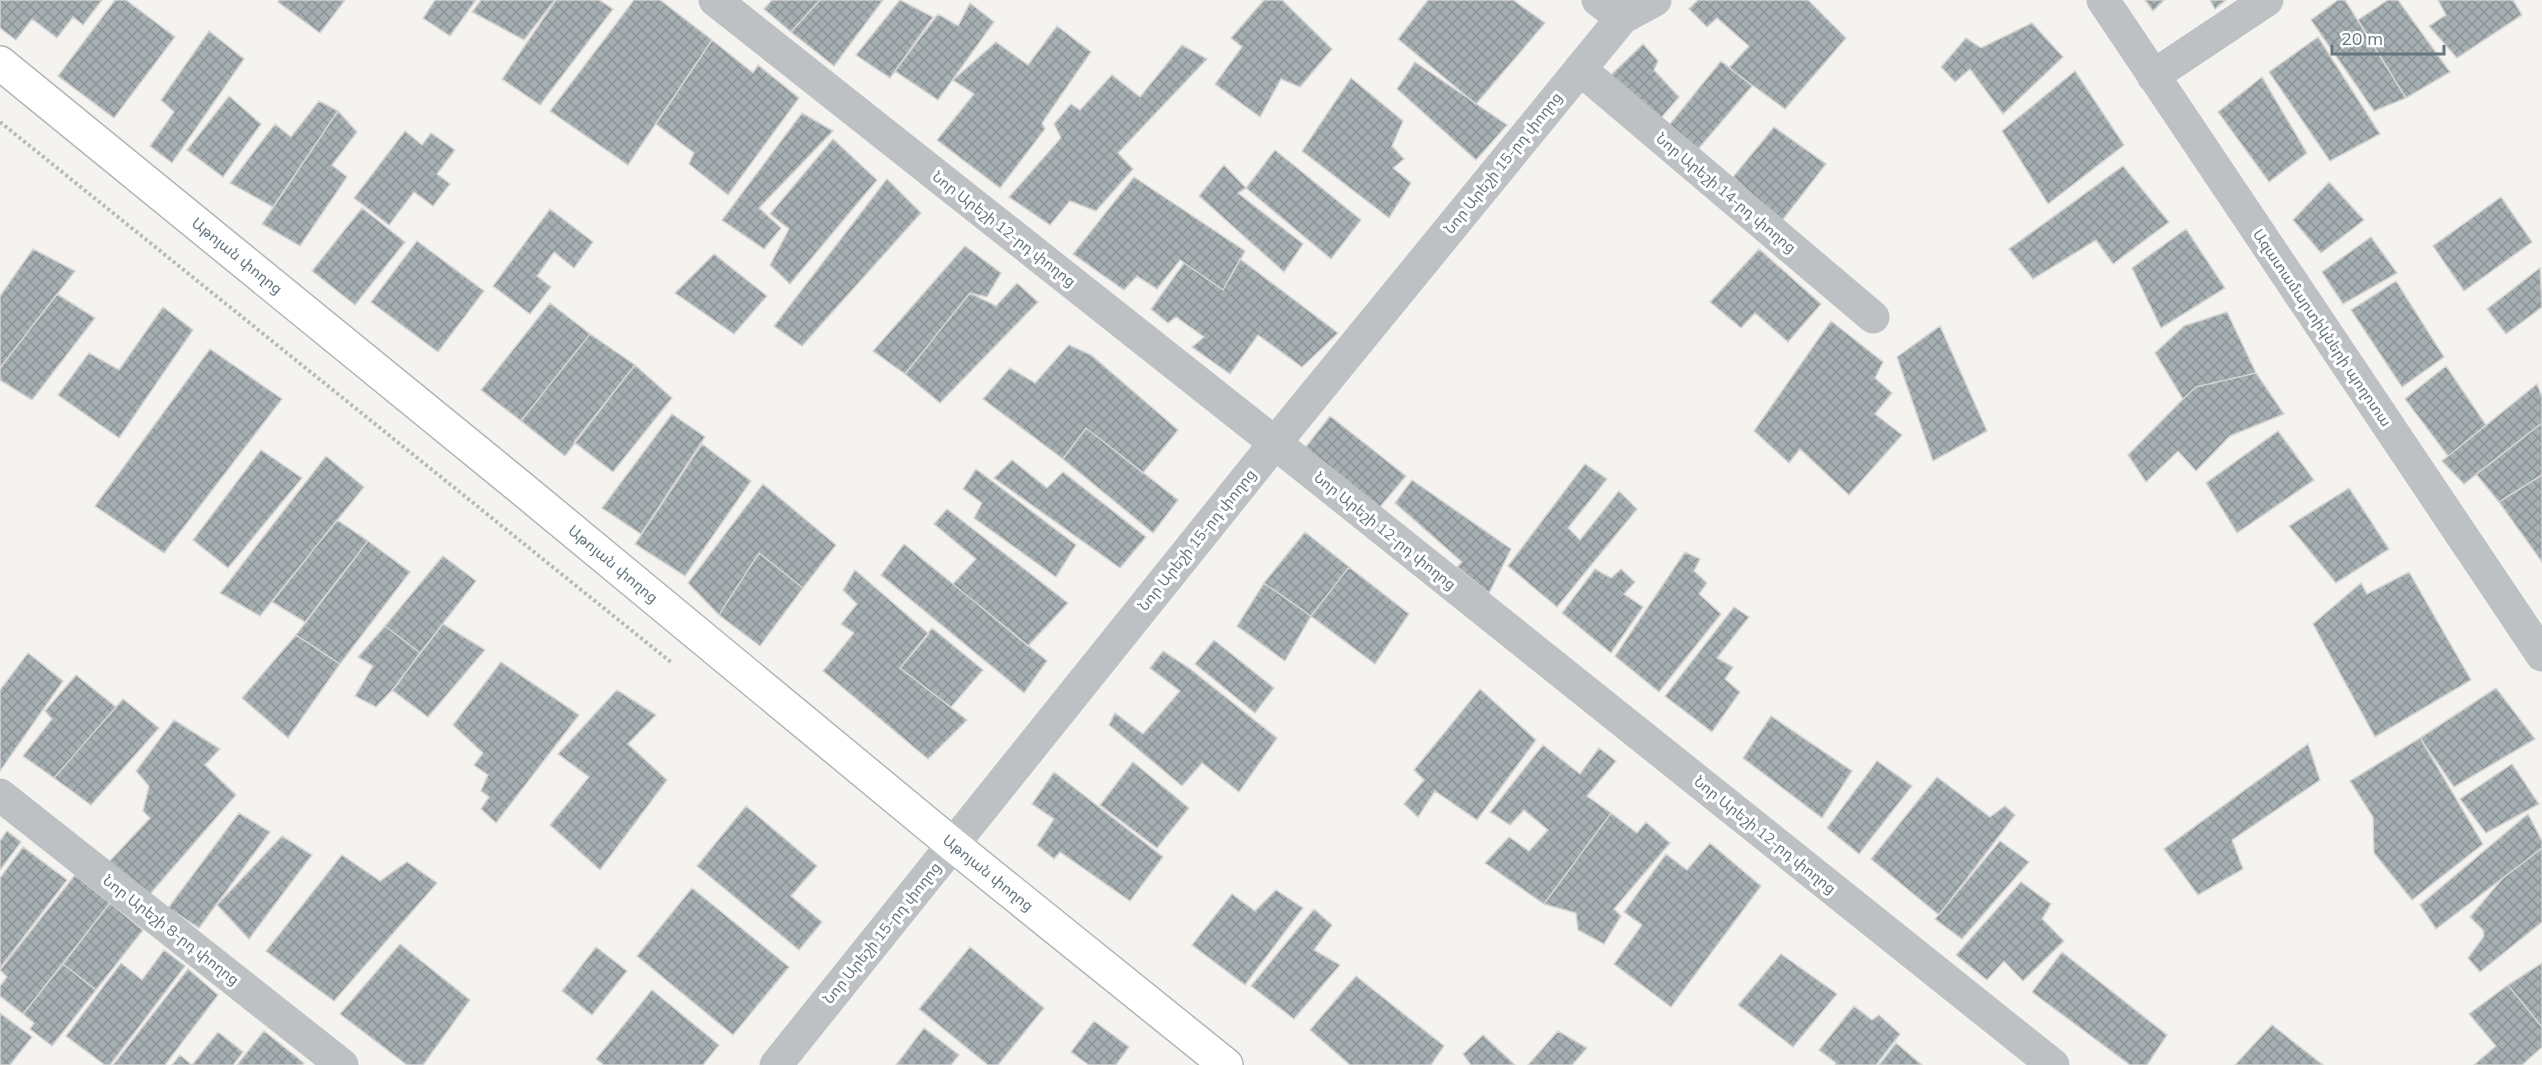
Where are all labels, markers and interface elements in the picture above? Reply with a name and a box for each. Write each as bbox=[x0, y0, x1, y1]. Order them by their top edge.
scale bar bbox=[2332, 18, 2444, 56]
text: 20 m bbox=[2341, 27, 2383, 50]
street label: Նոր Արեշի 15-րդ փողոց bbox=[1440, 88, 1566, 237]
street label: Նոր Արեշի 14-րդ փողոց bbox=[1652, 128, 1800, 257]
street label: Նոր Արեշի 12-րդ փողոց bbox=[929, 167, 1080, 291]
street label: Աթոյան փողոց bbox=[188, 213, 287, 298]
street label: Ազատամարտիկների պողոտա bbox=[2249, 225, 2396, 430]
street label: Նոր Արեշի 15-րդ փողոց bbox=[1134, 465, 1260, 614]
street label: Նոր Արեշի 12-րդ փողոց bbox=[1311, 468, 1460, 594]
street label: Աթոյան փողոց bbox=[564, 520, 662, 607]
street label: Նոր Արեշի 12-րդ փողոց bbox=[1691, 772, 1840, 898]
street label: Աթոյան փողոց bbox=[939, 830, 1038, 915]
street label: Նոր Արեշի 15-րդ փողոց bbox=[819, 858, 945, 1007]
street label: Նոր Արեշի 8-րդ փողոց bbox=[99, 870, 243, 989]

